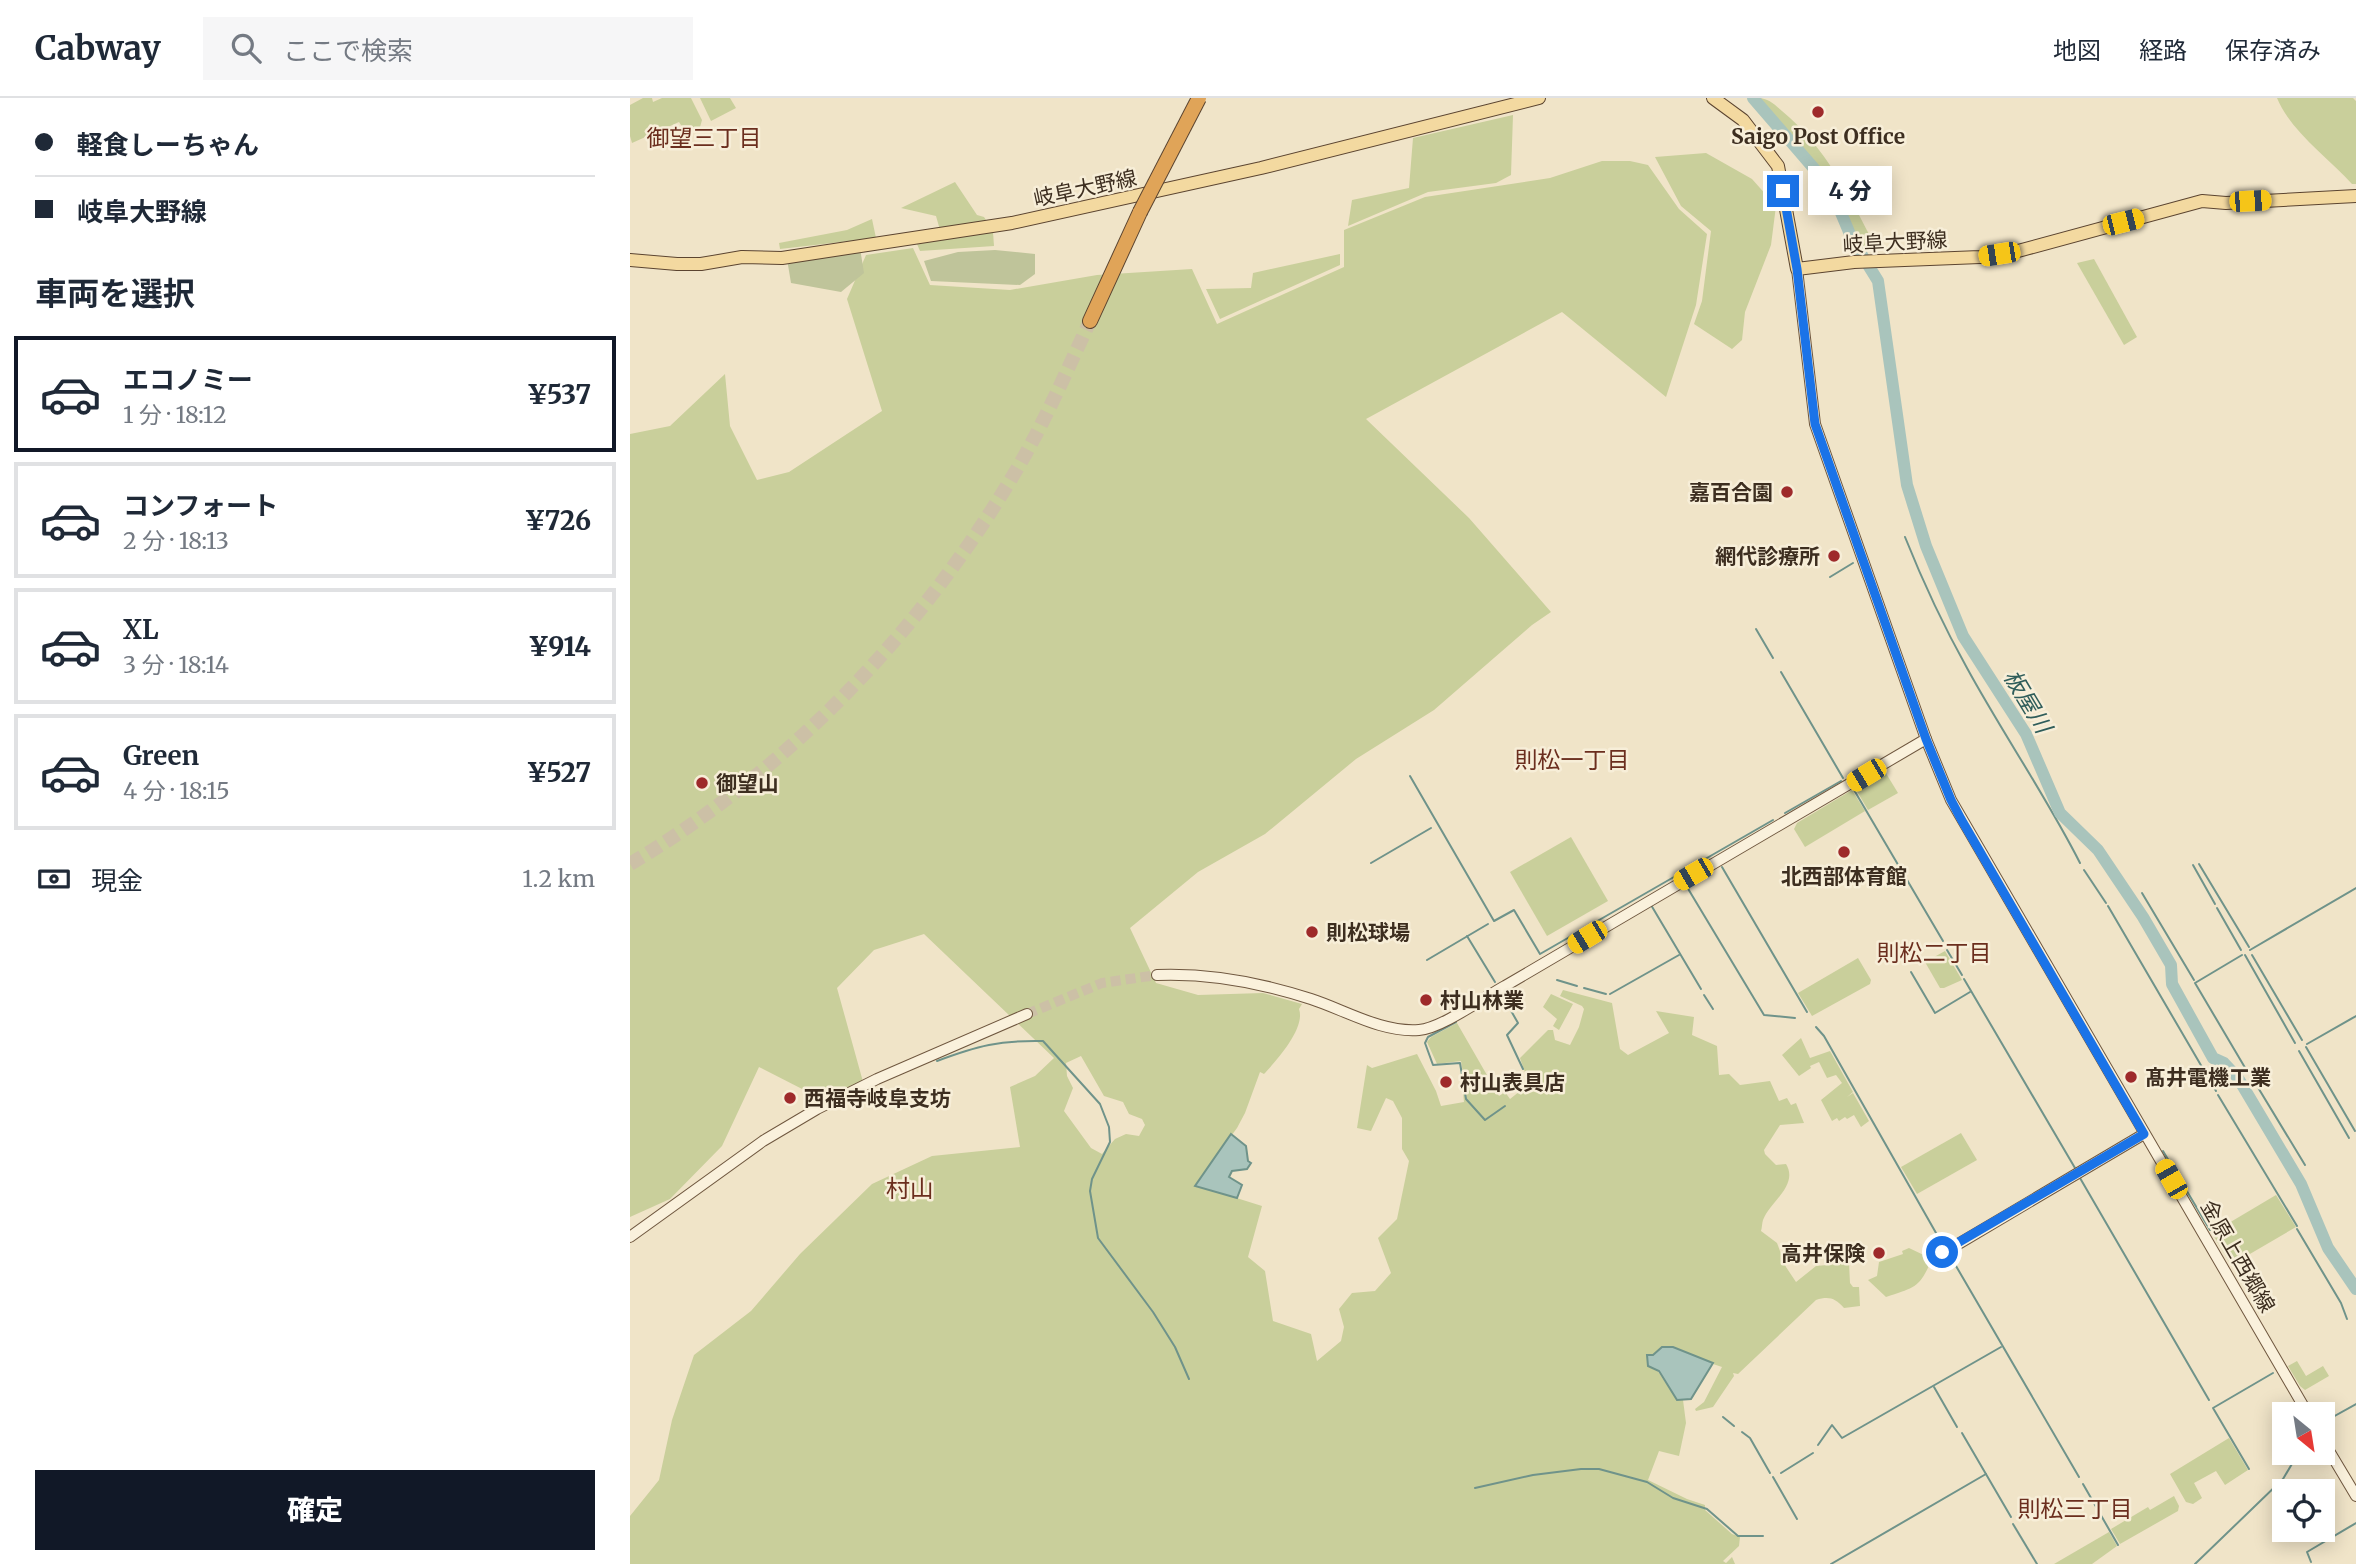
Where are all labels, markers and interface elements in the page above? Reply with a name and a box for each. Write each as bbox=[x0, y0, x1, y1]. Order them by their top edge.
search box bbox=[203, 17, 693, 80]
text: Cabway bbox=[35, 28, 161, 69]
icon: search bbox=[227, 29, 265, 67]
text: ここで検索 bbox=[283, 34, 413, 67]
text: 地図 bbox=[2053, 35, 2101, 66]
text: 経路 bbox=[2139, 35, 2187, 66]
text: 保存済み bbox=[2225, 35, 2321, 66]
marker: Saigo Post Office bbox=[1810, 104, 1826, 120]
district label: 御望三丁目 bbox=[647, 123, 762, 152]
place label: Saigo Post Office bbox=[1731, 123, 1905, 150]
text: 軽食しーちゃん bbox=[77, 128, 259, 161]
street label: 岐阜大野線 bbox=[1031, 164, 1139, 212]
callout: 4 分 bbox=[1808, 166, 1892, 216]
route end bbox=[1767, 175, 1799, 207]
text: 4 分 bbox=[1828, 176, 1872, 205]
car bbox=[2229, 189, 2272, 213]
text: 岐阜大野線 bbox=[77, 195, 207, 228]
car bbox=[2101, 207, 2146, 237]
street label: 岐阜大野線 bbox=[1842, 226, 1948, 258]
car bbox=[1977, 240, 2022, 268]
text: 車両を選択 bbox=[35, 274, 195, 314]
icon: car bbox=[39, 363, 102, 426]
text: エコノミー bbox=[123, 363, 253, 396]
text: ¥537 bbox=[527, 378, 591, 411]
text: 1 分 · 18:12 bbox=[123, 400, 227, 429]
place label: 嘉百合園 bbox=[1689, 479, 1773, 506]
marker: 嘉百合園 bbox=[1779, 484, 1795, 500]
icon: car bbox=[39, 489, 102, 552]
text: コンフォート bbox=[123, 489, 278, 522]
text: ¥726 bbox=[524, 504, 591, 537]
text: 2 分 · 18:13 bbox=[123, 526, 229, 555]
place label: 網代診療所 bbox=[1715, 543, 1820, 570]
marker: 網代診療所 bbox=[1826, 548, 1842, 564]
text: XL bbox=[123, 613, 159, 646]
icon: car bbox=[39, 615, 102, 678]
text: ¥914 bbox=[528, 630, 591, 663]
text: 3 分 · 18:14 bbox=[123, 650, 229, 679]
water label: 板屋川 bbox=[1998, 664, 2060, 741]
text: Green bbox=[123, 739, 199, 772]
icon: car bbox=[39, 741, 102, 804]
district label: 則松一丁目 bbox=[1515, 745, 1630, 774]
car bbox=[1843, 755, 1890, 795]
text: ¥527 bbox=[526, 756, 591, 789]
place label: 御望山 bbox=[716, 770, 779, 797]
marker: 御望山 bbox=[694, 775, 710, 791]
text: 4 分 · 18:15 bbox=[123, 776, 230, 805]
marker: 北西部体育館 bbox=[1836, 844, 1852, 860]
car bbox=[1670, 854, 1717, 894]
icon: cash bbox=[35, 860, 73, 898]
place label: 北西部体育館 bbox=[1781, 863, 1907, 890]
text: 現金 bbox=[91, 864, 143, 897]
text: 1.2 km bbox=[522, 864, 595, 893]
car bbox=[1564, 917, 1611, 957]
place label: 則松球場 bbox=[1326, 919, 1410, 946]
marker: 則松球場 bbox=[1304, 924, 1320, 940]
district label: 則松二丁目 bbox=[1877, 938, 1992, 967]
place label: 村山林業 bbox=[1440, 987, 1524, 1014]
marker: 村山林業 bbox=[1418, 992, 1434, 1008]
place label: 髙井電機工業 bbox=[2145, 1064, 2271, 1091]
place label: 村山表具店 bbox=[1460, 1069, 1565, 1096]
marker: 髙井電機工業 bbox=[2123, 1069, 2139, 1085]
marker: 村山表具店 bbox=[1438, 1074, 1454, 1090]
place label: 西福寺岐阜支坊 bbox=[804, 1085, 951, 1112]
marker: 西福寺岐阜支坊 bbox=[782, 1090, 798, 1106]
car bbox=[2152, 1156, 2191, 1202]
district label: 村山 bbox=[886, 1173, 934, 1204]
street label: 金原上西郷線 bbox=[2195, 1195, 2281, 1317]
route start bbox=[1926, 1236, 1958, 1268]
place label: 高井保険 bbox=[1781, 1240, 1866, 1267]
marker: 高井保険 bbox=[1871, 1245, 1887, 1261]
north arrow bbox=[2272, 1402, 2334, 1465]
map controls bbox=[2272, 1402, 2335, 1542]
button: 確定 bbox=[35, 1470, 595, 1550]
button: locate bbox=[2272, 1479, 2335, 1542]
district label: 則松三丁目 bbox=[2018, 1494, 2133, 1523]

